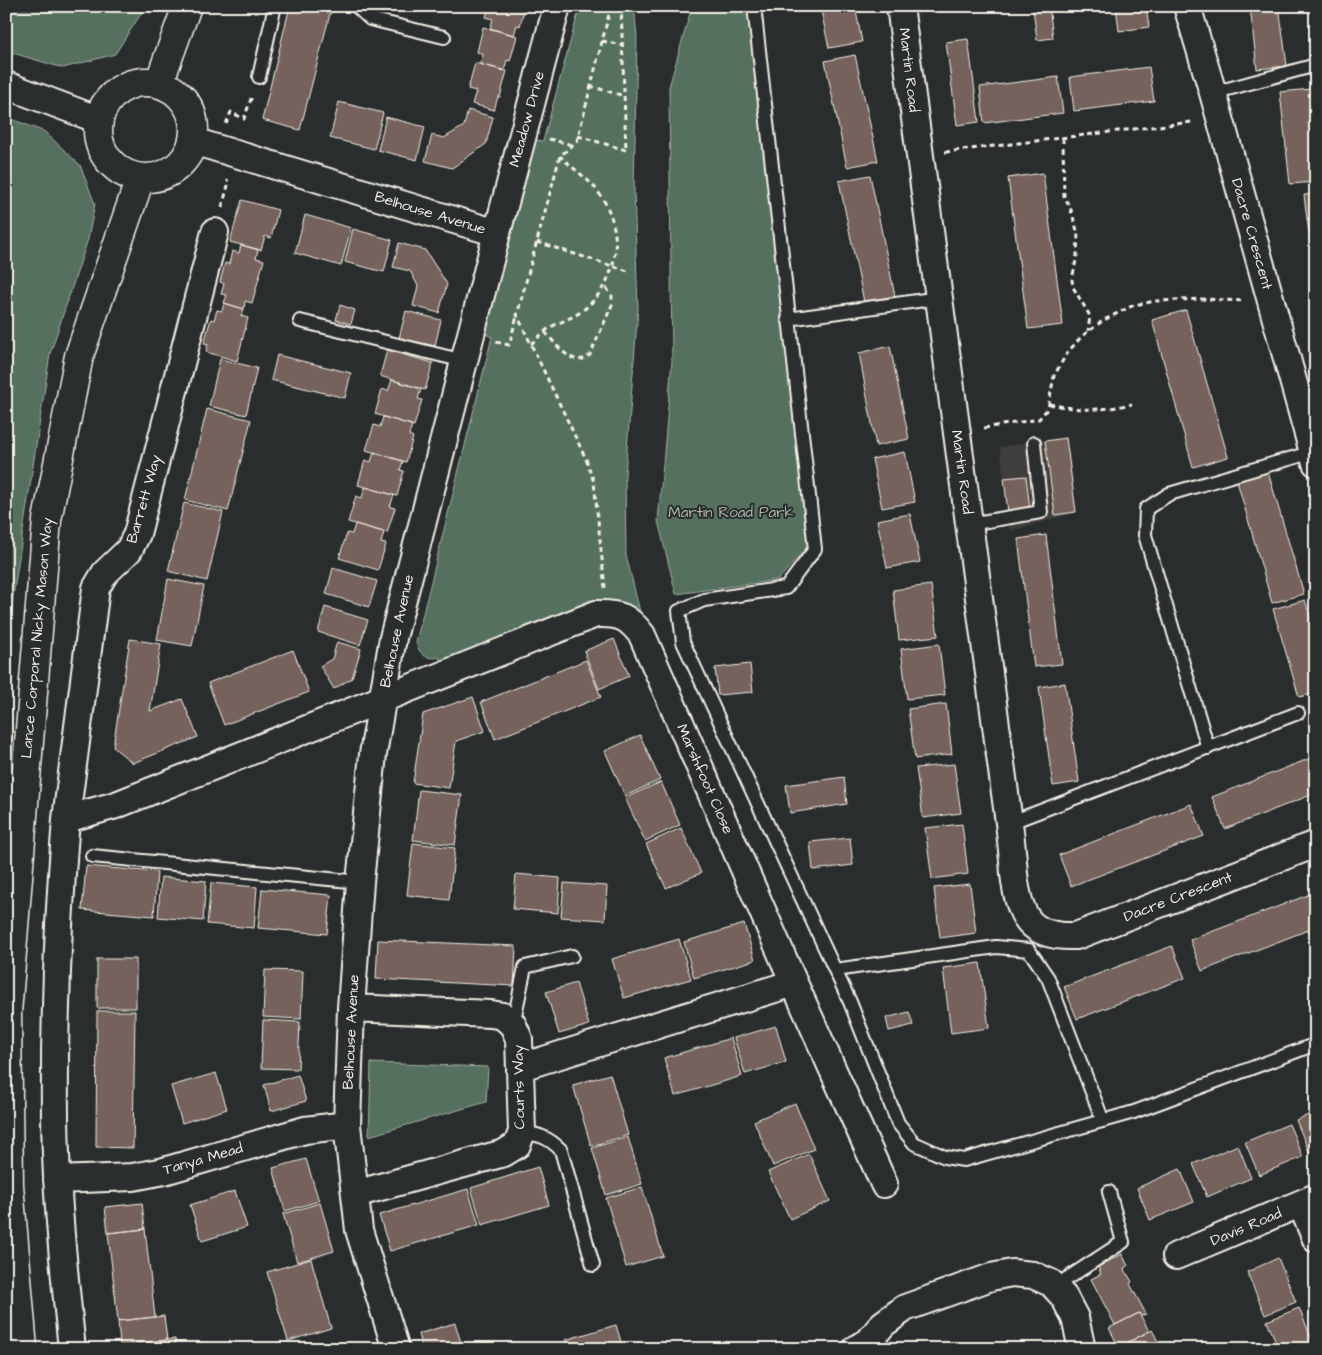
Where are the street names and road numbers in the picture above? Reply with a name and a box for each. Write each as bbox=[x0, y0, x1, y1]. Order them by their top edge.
street label: Martin Road bbox=[893, 27, 925, 114]
street label: Meadow Drive bbox=[504, 69, 550, 169]
street label: Dacre Crescent bbox=[1226, 176, 1278, 292]
street label: Belhouse Avenue bbox=[372, 186, 488, 240]
street label: Martin Road bbox=[946, 429, 978, 516]
street label: Barrett Way bbox=[121, 452, 168, 546]
street label: Lance Corporal Nicky Mason Way bbox=[16, 517, 59, 759]
street label: Belhouse Avenue bbox=[375, 573, 419, 689]
street label: Marshfoot Close bbox=[671, 721, 739, 837]
street label: Dacre Crescent bbox=[1121, 867, 1235, 927]
street label: Belhouse Avenue bbox=[338, 974, 364, 1090]
street label: Courts Way bbox=[508, 1045, 531, 1129]
street label: Tanya Mead bbox=[161, 1137, 246, 1181]
street label: Davis Road bbox=[1207, 1202, 1285, 1251]

